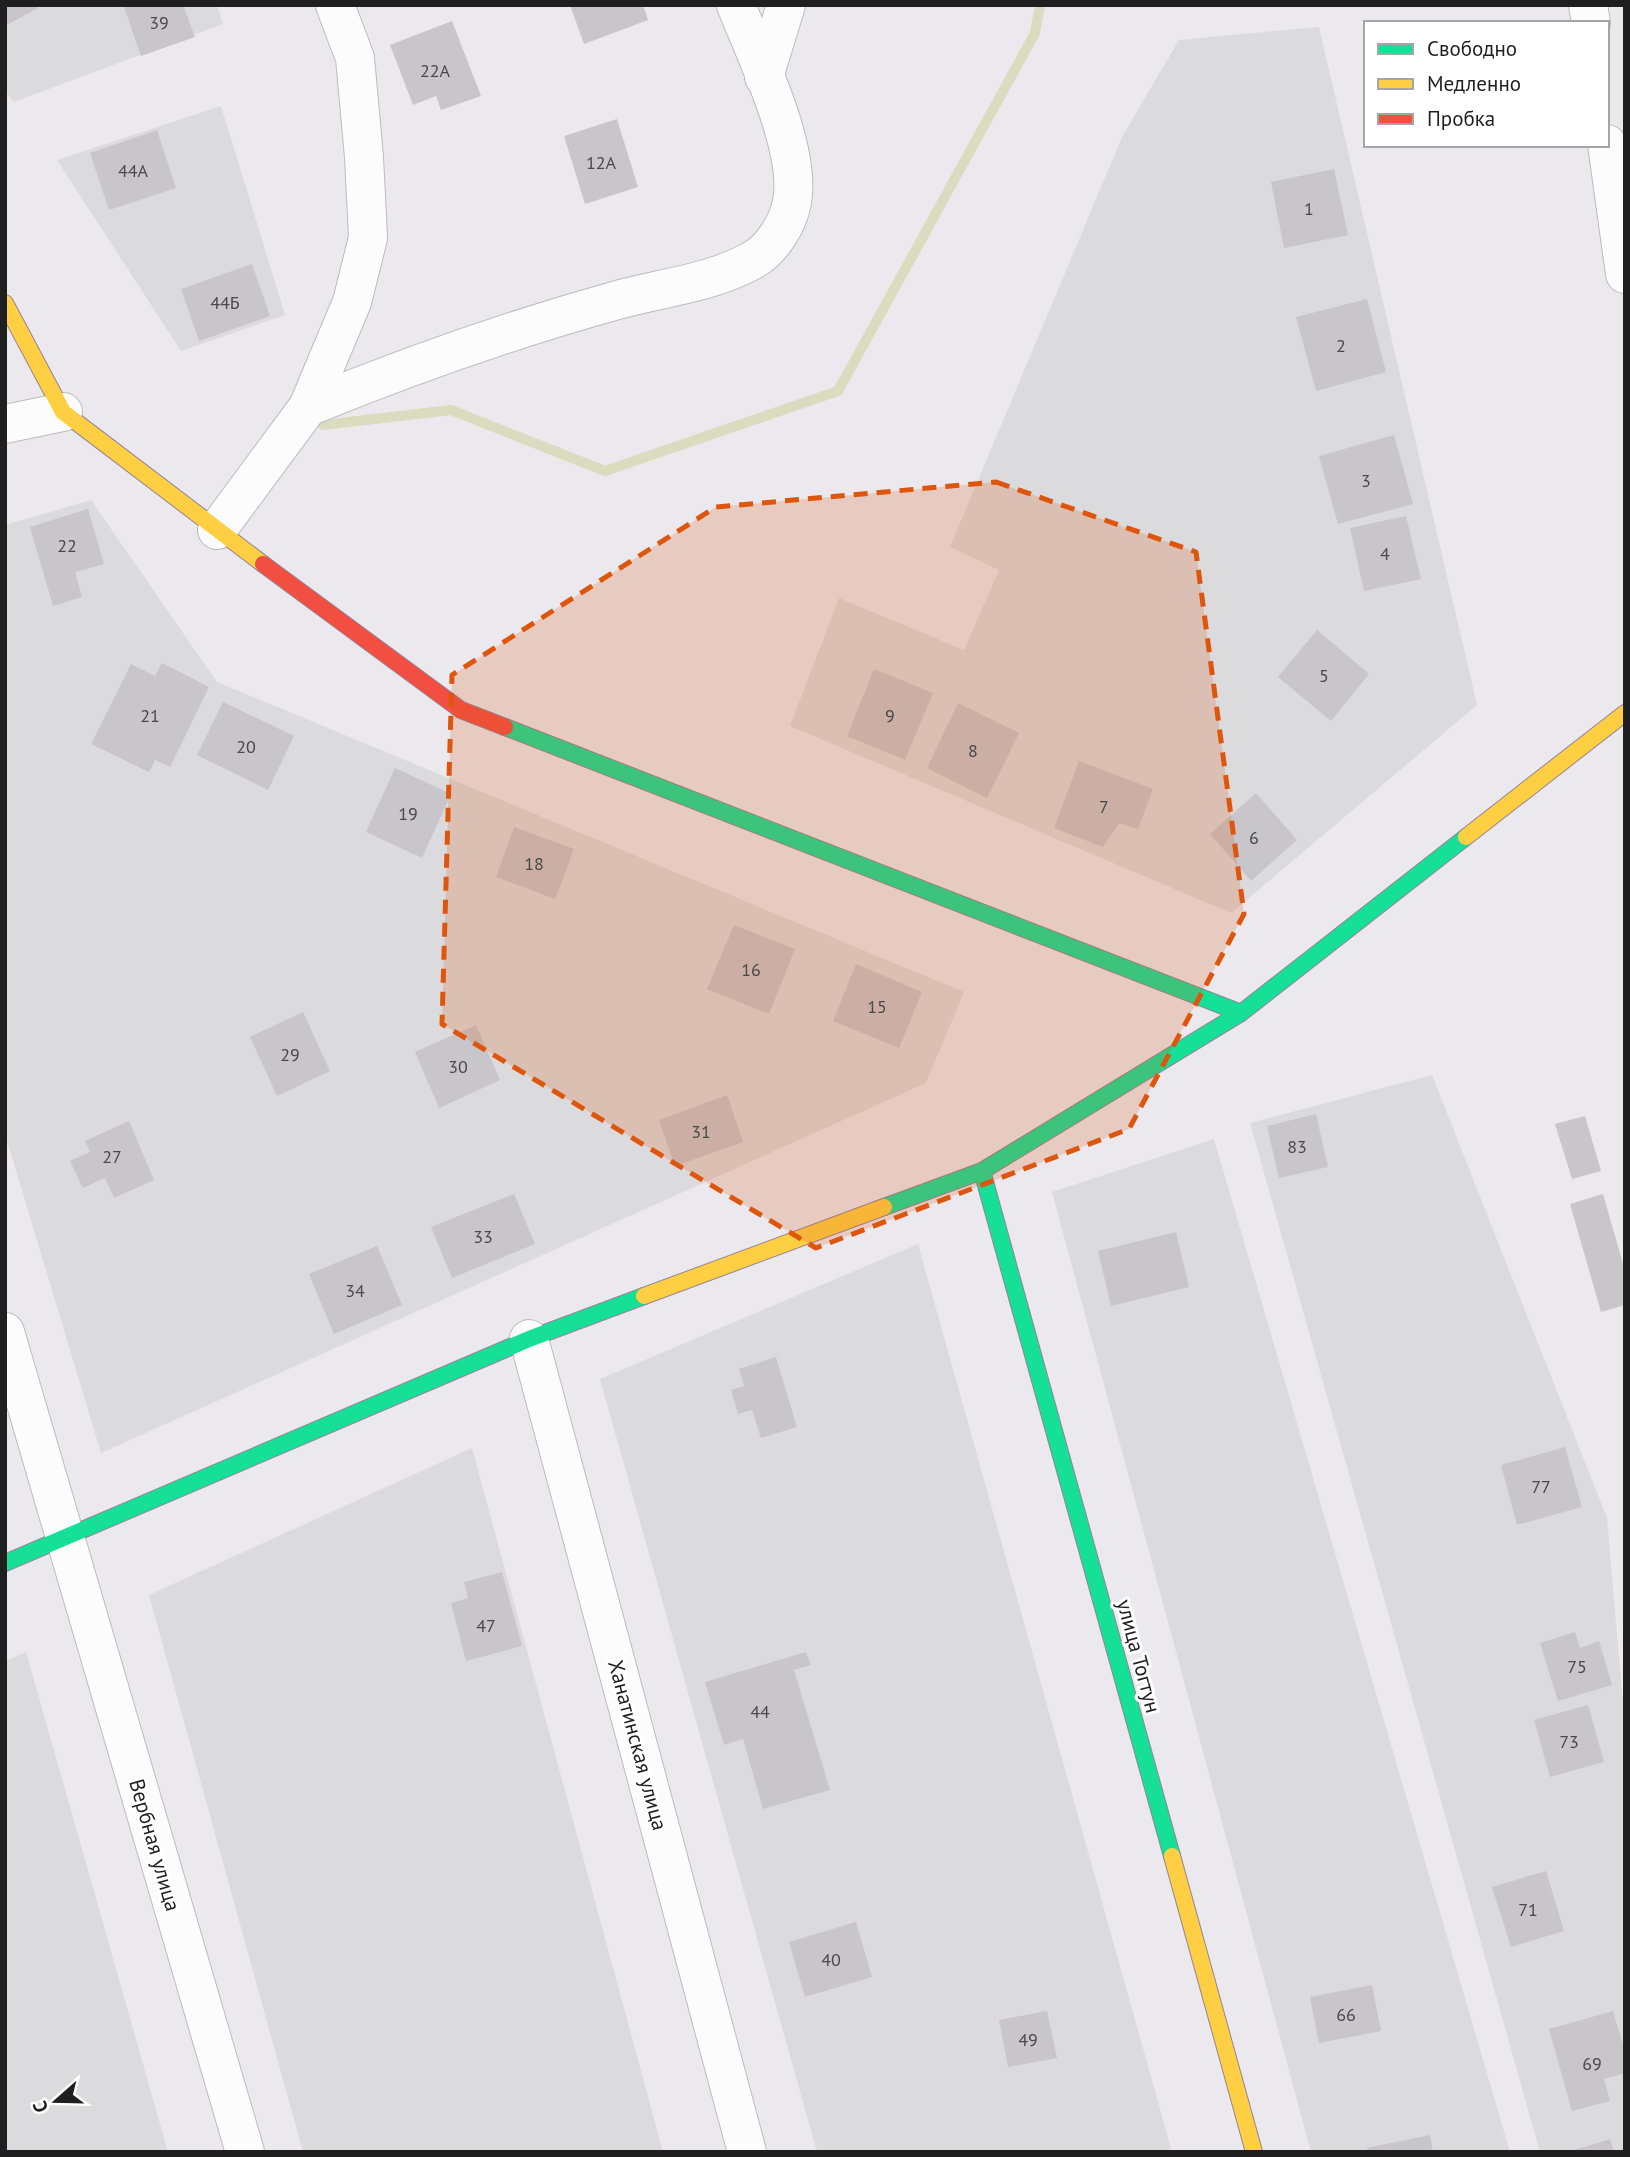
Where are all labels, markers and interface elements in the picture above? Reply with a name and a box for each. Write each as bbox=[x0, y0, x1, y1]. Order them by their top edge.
house number: 39 bbox=[149, 11, 169, 34]
legend bbox=[1364, 21, 1609, 147]
text: Свободно bbox=[1427, 35, 1517, 62]
house number: 22А bbox=[420, 59, 451, 82]
text: Медленно bbox=[1427, 70, 1521, 97]
text: Пробка bbox=[1427, 105, 1495, 132]
house number: 12А bbox=[586, 151, 617, 174]
house number: 44А bbox=[118, 159, 149, 182]
house number: 1 bbox=[1304, 197, 1314, 220]
house number: 44Б bbox=[210, 291, 240, 314]
house number: 2 bbox=[1336, 334, 1346, 357]
house number: 3 bbox=[1361, 469, 1371, 492]
house number: 22 bbox=[57, 534, 77, 557]
house number: 4 bbox=[1380, 542, 1390, 565]
house number: 5 bbox=[1319, 664, 1329, 687]
house number: 21 bbox=[140, 704, 160, 727]
house number: 9 bbox=[885, 704, 895, 727]
house number: 20 bbox=[236, 735, 256, 758]
house number: 8 bbox=[968, 739, 978, 762]
house number: 7 bbox=[1099, 795, 1109, 818]
house number: 19 bbox=[398, 802, 418, 825]
house number: 6 bbox=[1249, 826, 1259, 849]
house number: 18 bbox=[524, 852, 544, 875]
house number: 16 bbox=[741, 958, 761, 981]
house number: 15 bbox=[867, 995, 887, 1018]
house number: 29 bbox=[280, 1043, 300, 1066]
house number: 30 bbox=[448, 1055, 468, 1078]
house number: 31 bbox=[691, 1120, 711, 1143]
house number: 83 bbox=[1287, 1135, 1307, 1158]
house number: 27 bbox=[102, 1145, 122, 1168]
house number: 33 bbox=[473, 1225, 493, 1248]
house number: 34 bbox=[345, 1279, 365, 1302]
house number: 77 bbox=[1531, 1475, 1551, 1498]
street label: улица Тогтун bbox=[1111, 1596, 1167, 1716]
house number: 47 bbox=[476, 1614, 496, 1637]
house number: 75 bbox=[1567, 1655, 1587, 1678]
street label: Ханатинская улица bbox=[602, 1657, 674, 1833]
house number: 44 bbox=[750, 1700, 770, 1723]
house number: 73 bbox=[1559, 1730, 1579, 1753]
street label: Вербная улица bbox=[123, 1776, 187, 1914]
house number: 71 bbox=[1518, 1898, 1538, 1921]
house number: 40 bbox=[821, 1948, 841, 1971]
house number: 66 bbox=[1336, 2003, 1356, 2026]
house number: 49 bbox=[1018, 2028, 1038, 2051]
house number: 69 bbox=[1582, 2052, 1602, 2075]
north arrow bbox=[21, 2066, 91, 2136]
text: С bbox=[27, 2097, 53, 2116]

